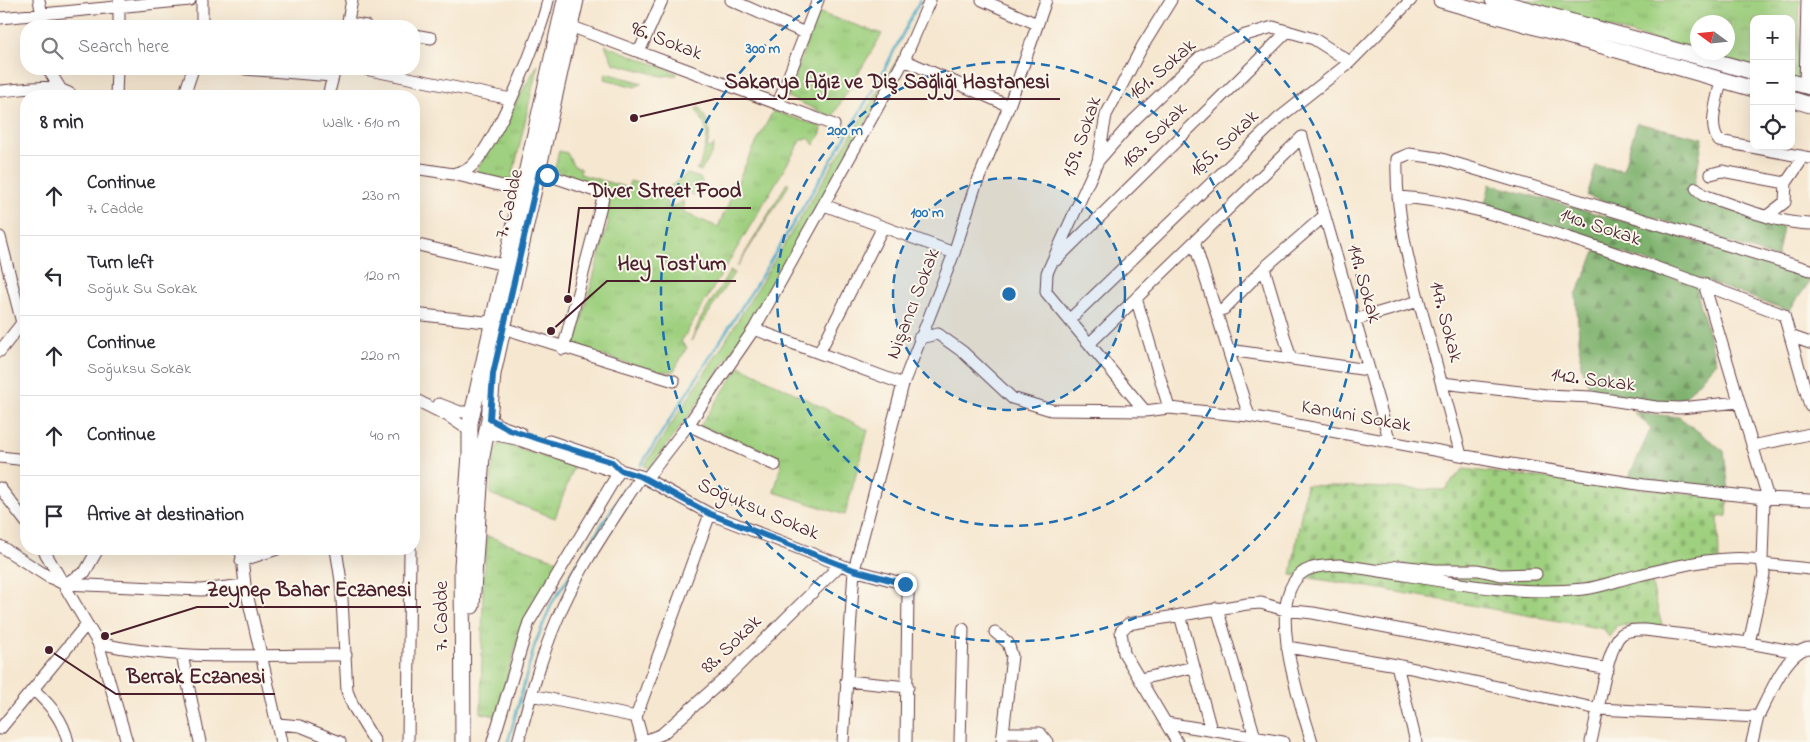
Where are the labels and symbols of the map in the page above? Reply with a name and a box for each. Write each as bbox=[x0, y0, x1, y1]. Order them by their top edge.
street label: 96. Sokak bbox=[626, 15, 706, 69]
north arrow bbox=[1690, 15, 1735, 60]
street label: 161. Sokak bbox=[1123, 32, 1203, 108]
text: 300 m bbox=[745, 38, 781, 60]
callout: Sakarya Ağız ve Diş Sağlığı Hastanesi bbox=[715, 63, 1060, 99]
text: Sakarya Ağız ve Diş Sağlığı Hastanesi bbox=[725, 68, 1050, 100]
street label: 159. Sokak bbox=[1056, 92, 1110, 181]
street label: 163. Sokak bbox=[1115, 96, 1195, 176]
street label: 165. Sokak bbox=[1184, 103, 1266, 185]
text: 200 m bbox=[826, 120, 863, 142]
route start bbox=[536, 164, 559, 187]
street label: 7. Cadde bbox=[488, 166, 532, 242]
callout: Diver Street Food bbox=[579, 172, 751, 208]
text: Diver Street Food bbox=[588, 177, 742, 207]
street label: 140. Sokak bbox=[1556, 201, 1644, 255]
text: 100 m bbox=[910, 202, 944, 224]
street label: 149. Sokak bbox=[1338, 241, 1388, 327]
street label: Nişancı Sokak bbox=[880, 244, 948, 364]
callout: Hey Tost'um bbox=[607, 245, 736, 281]
text: Hey Tost'um bbox=[618, 250, 726, 282]
street label: 147. Sokak bbox=[1420, 278, 1470, 366]
centre of rings bbox=[1000, 285, 1018, 303]
street label: 142. Sokak bbox=[1549, 361, 1637, 401]
street label: Kanuni Sokak bbox=[1299, 393, 1413, 441]
street label: Soğuksu Sokak bbox=[692, 471, 824, 550]
callout: Zeynep Bahar Eczanesi bbox=[197, 571, 421, 607]
route end bbox=[894, 573, 917, 596]
text: Zeynep Bahar Eczanesi bbox=[207, 576, 411, 608]
street label: 7. Cadde bbox=[428, 581, 457, 651]
street label: 88. Sokak bbox=[695, 608, 769, 681]
callout: Berrak Eczanesi bbox=[116, 658, 275, 694]
text: Berrak Eczanesi bbox=[126, 663, 266, 693]

